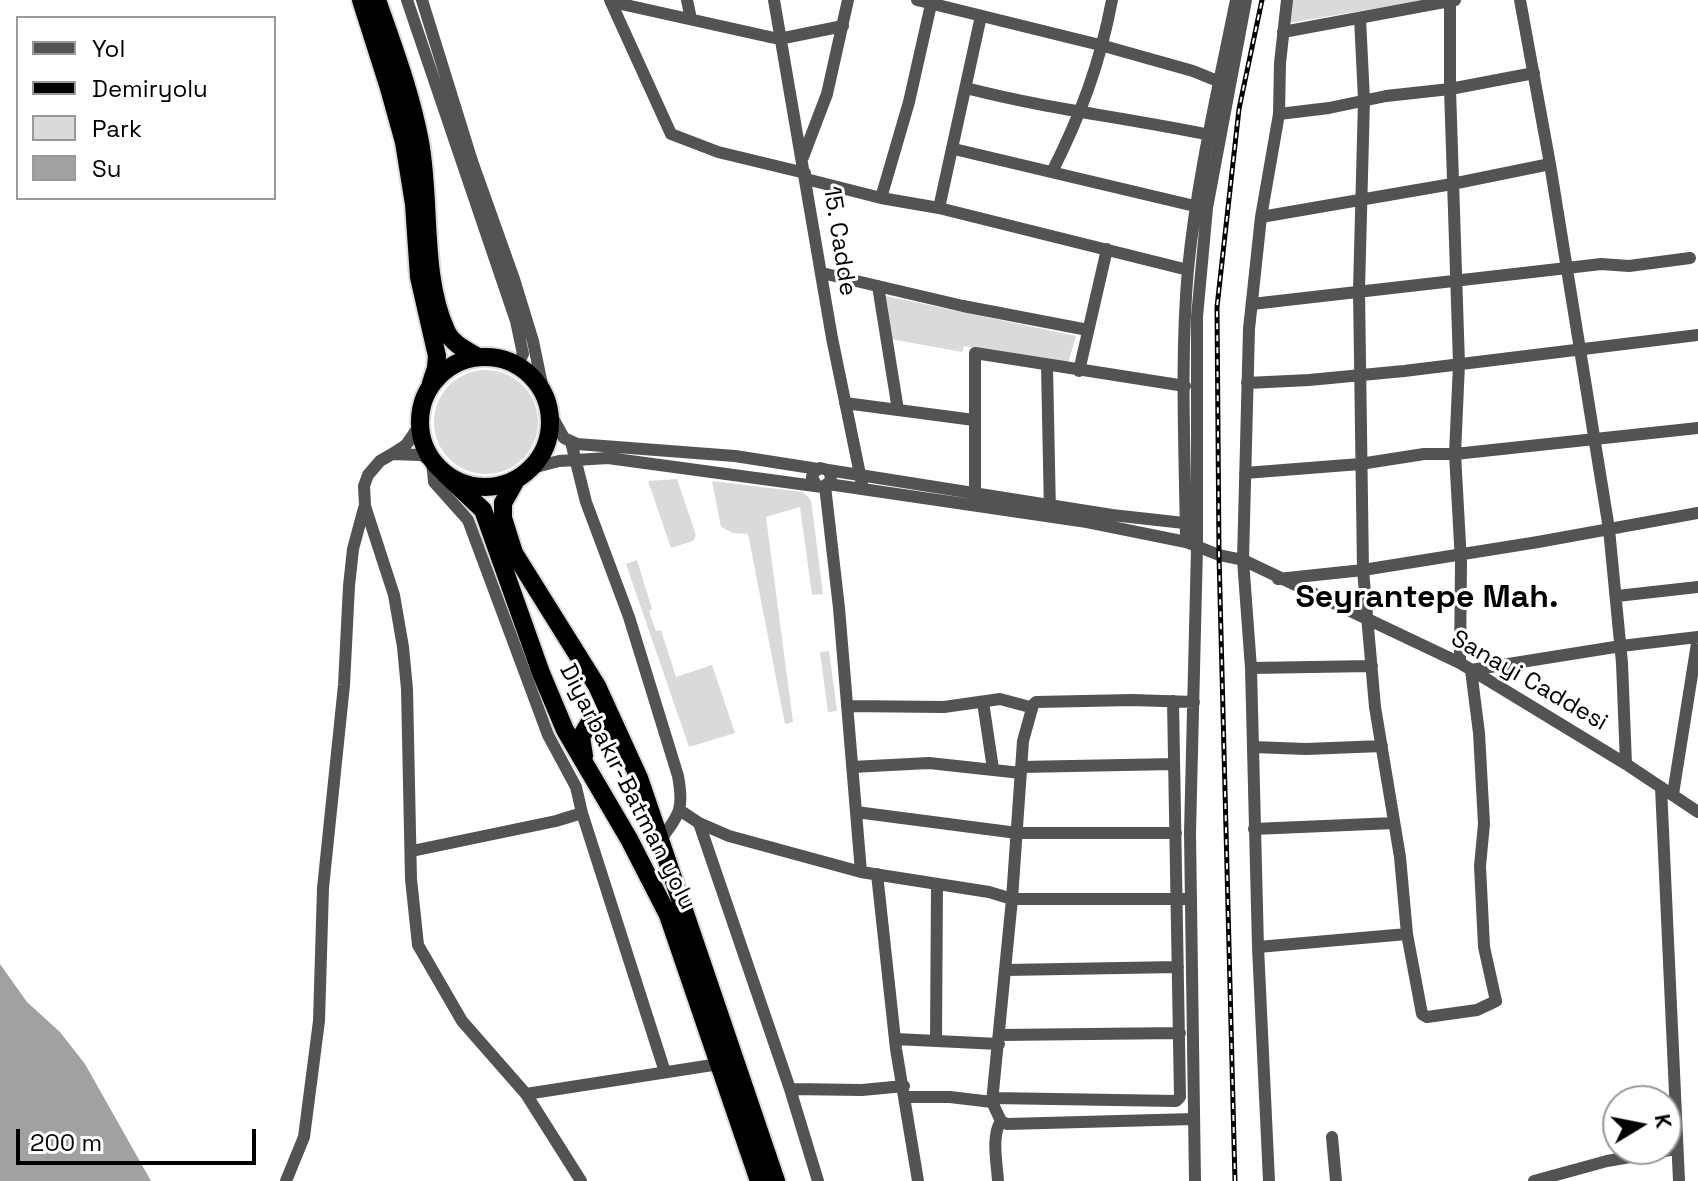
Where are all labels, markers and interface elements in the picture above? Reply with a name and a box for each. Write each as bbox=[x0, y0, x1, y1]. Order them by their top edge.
legend bbox=[16, 16, 276, 200]
text: Yol bbox=[92, 33, 125, 64]
text: Demiryolu bbox=[92, 73, 208, 104]
text: Park bbox=[92, 113, 142, 144]
text: Su bbox=[92, 153, 121, 184]
street label: 15. Cadde bbox=[816, 184, 862, 298]
district label: Seyrantepe Mah. bbox=[1295, 579, 1559, 617]
street label: Sanayi Caddesi bbox=[1446, 625, 1612, 737]
street label: Diyarbakır-Batman yolu bbox=[552, 659, 702, 915]
north arrow bbox=[1602, 1085, 1682, 1165]
text: K bbox=[1649, 1112, 1679, 1130]
scale bar bbox=[20, 1113, 260, 1163]
text: 200 m bbox=[30, 1127, 102, 1158]

